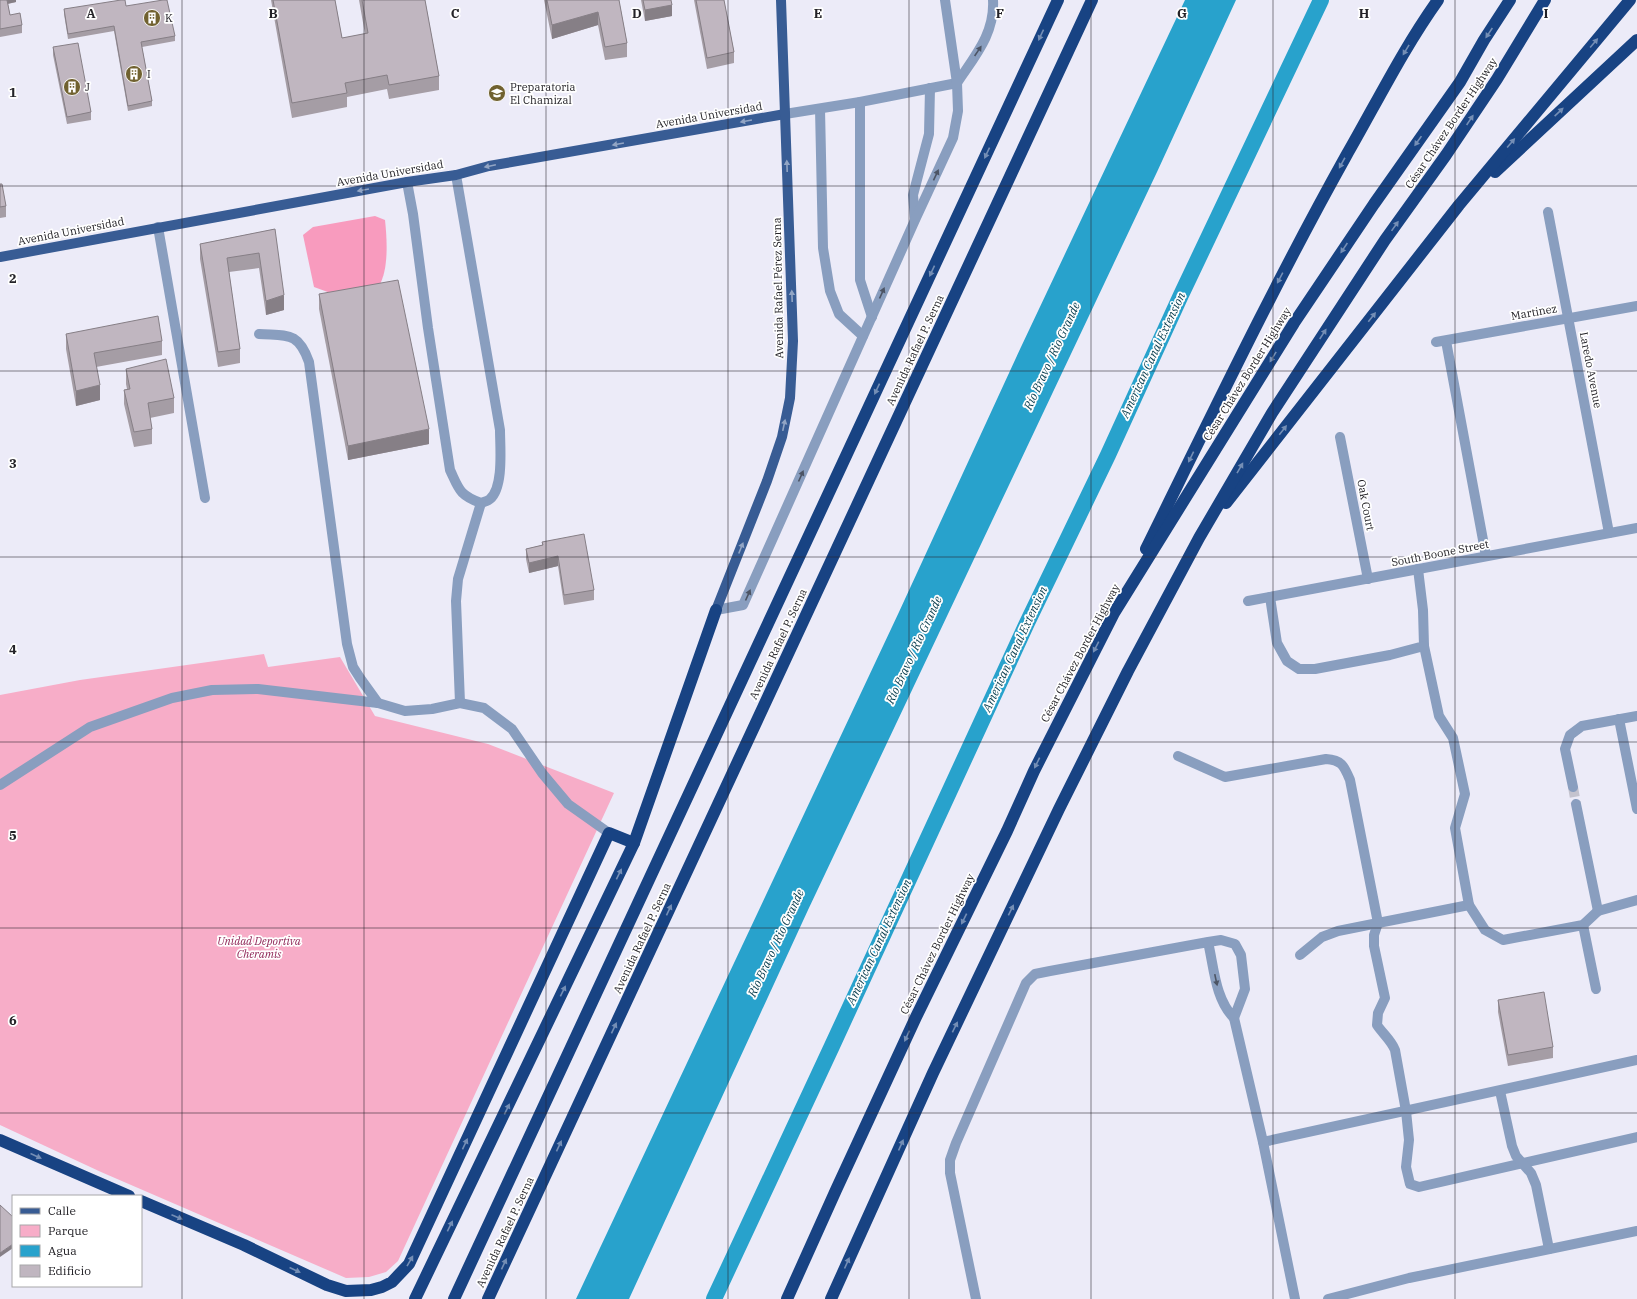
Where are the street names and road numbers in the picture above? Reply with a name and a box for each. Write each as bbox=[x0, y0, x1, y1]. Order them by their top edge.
street label: César Chávez Border Highway bbox=[1402, 55, 1500, 191]
street label: Avenida Universidad bbox=[655, 99, 764, 131]
street label: Avenida Universidad bbox=[336, 157, 445, 189]
street label: Avenida Universidad bbox=[17, 214, 126, 248]
street label: Avenida Rafael Pérez Serna bbox=[770, 217, 786, 359]
street label: Avenida Rafael P. Serna bbox=[883, 292, 947, 408]
street label: Martinez bbox=[1510, 301, 1558, 323]
street label: César Chávez Border Highway bbox=[1200, 305, 1294, 443]
street label: Laredo Avenue bbox=[1577, 331, 1605, 409]
street label: Oak Court bbox=[1354, 478, 1378, 532]
street label: South Boone Street bbox=[1390, 537, 1490, 569]
street label: César Chávez Border Highway bbox=[1037, 581, 1123, 725]
street label: Avenida Rafael P. Serna bbox=[746, 586, 810, 702]
street label: César Chávez Border Highway bbox=[897, 871, 977, 1017]
street label: Avenida Rafael P. Serna bbox=[610, 880, 674, 996]
street label: Avenida Rafael P. Serna bbox=[473, 1174, 537, 1290]

